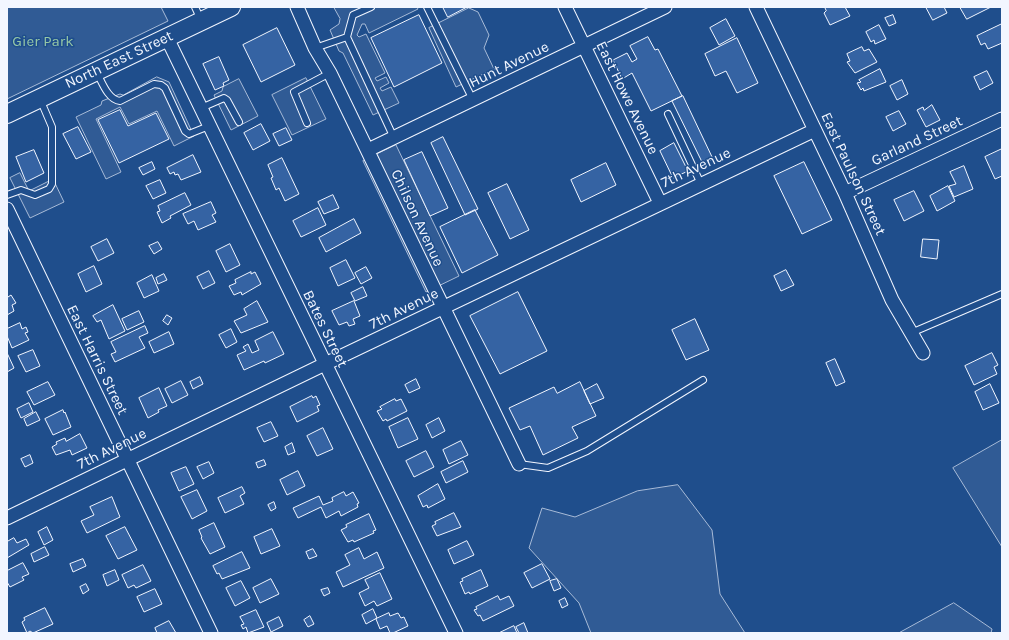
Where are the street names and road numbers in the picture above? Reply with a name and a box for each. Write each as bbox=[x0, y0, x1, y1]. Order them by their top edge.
street label: North East Street bbox=[62, 27, 176, 93]
street label: Hunt Avenue bbox=[466, 38, 552, 92]
street label: East Howe Avenue bbox=[592, 39, 662, 157]
street label: East Paulson Street bbox=[817, 110, 889, 238]
street label: Garland Street bbox=[869, 112, 965, 170]
street label: 7th Avenue bbox=[658, 144, 734, 192]
street label: Chilson Avenue bbox=[387, 167, 447, 269]
street label: 7th Avenue bbox=[367, 285, 441, 333]
street label: Bates Street bbox=[299, 288, 351, 370]
street label: East Harris Street bbox=[63, 302, 131, 418]
street label: 7th Avenue bbox=[75, 425, 149, 473]

